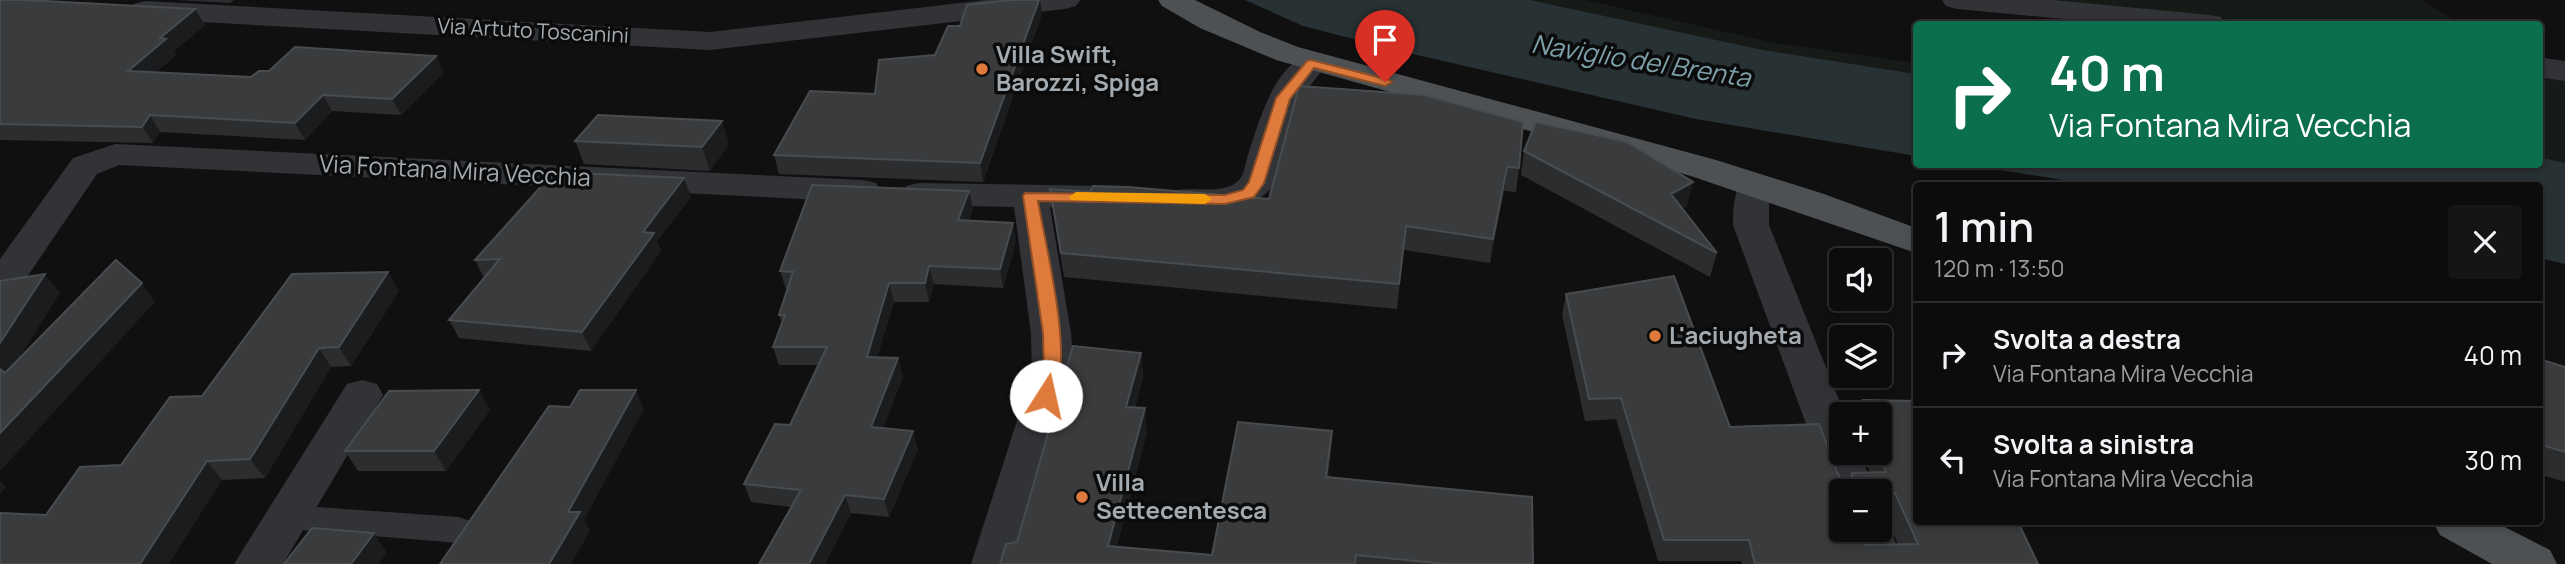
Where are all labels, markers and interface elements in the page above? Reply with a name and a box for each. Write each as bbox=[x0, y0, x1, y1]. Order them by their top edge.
pin bbox=[1355, 10, 1415, 82]
street label: Via Artuto Toscanini bbox=[437, 11, 629, 49]
icon: arrive bbox=[1366, 21, 1404, 59]
water label: Naviglio del Brenta bbox=[1529, 25, 1755, 95]
place label: Villa Swift, Barozzi, Spiga bbox=[996, 37, 1159, 98]
text: 40 m bbox=[2049, 39, 2165, 106]
icon: right bbox=[1934, 49, 2025, 140]
marker: Villa Swift, Barozzi, Spiga bbox=[974, 61, 990, 77]
text: Via Fontana Mira Vecchia bbox=[2049, 103, 2411, 147]
street label: Via Fontana Mira Vecchia bbox=[318, 146, 592, 193]
text: 1 min bbox=[1934, 197, 2034, 255]
button: close bbox=[2448, 205, 2522, 279]
map controls bbox=[1829, 248, 1892, 542]
button: sound bbox=[1829, 248, 1892, 311]
text: 120 m · 13:50 bbox=[1934, 252, 2065, 284]
place label: L'aciugheta bbox=[1669, 318, 1802, 351]
text: Svolta a destra bbox=[1993, 321, 2181, 357]
button: layers bbox=[1829, 325, 1892, 388]
marker: L'aciugheta bbox=[1647, 328, 1663, 344]
icon: right bbox=[1934, 336, 1972, 374]
text: 40 m bbox=[2464, 337, 2522, 373]
text: Via Fontana Mira Vecchia bbox=[1993, 357, 2253, 389]
position arrow bbox=[1009, 359, 1083, 433]
button: + bbox=[1829, 402, 1892, 465]
text: Svolta a sinistra bbox=[1993, 426, 2194, 462]
icon: left bbox=[1934, 441, 1972, 479]
text: 30 m bbox=[2465, 442, 2522, 478]
text: Via Fontana Mira Vecchia bbox=[1993, 462, 2253, 494]
place label: Villa Settecentesca bbox=[1096, 465, 1267, 526]
button: − bbox=[1829, 479, 1892, 542]
marker: Villa Settecentesca bbox=[1074, 489, 1090, 505]

